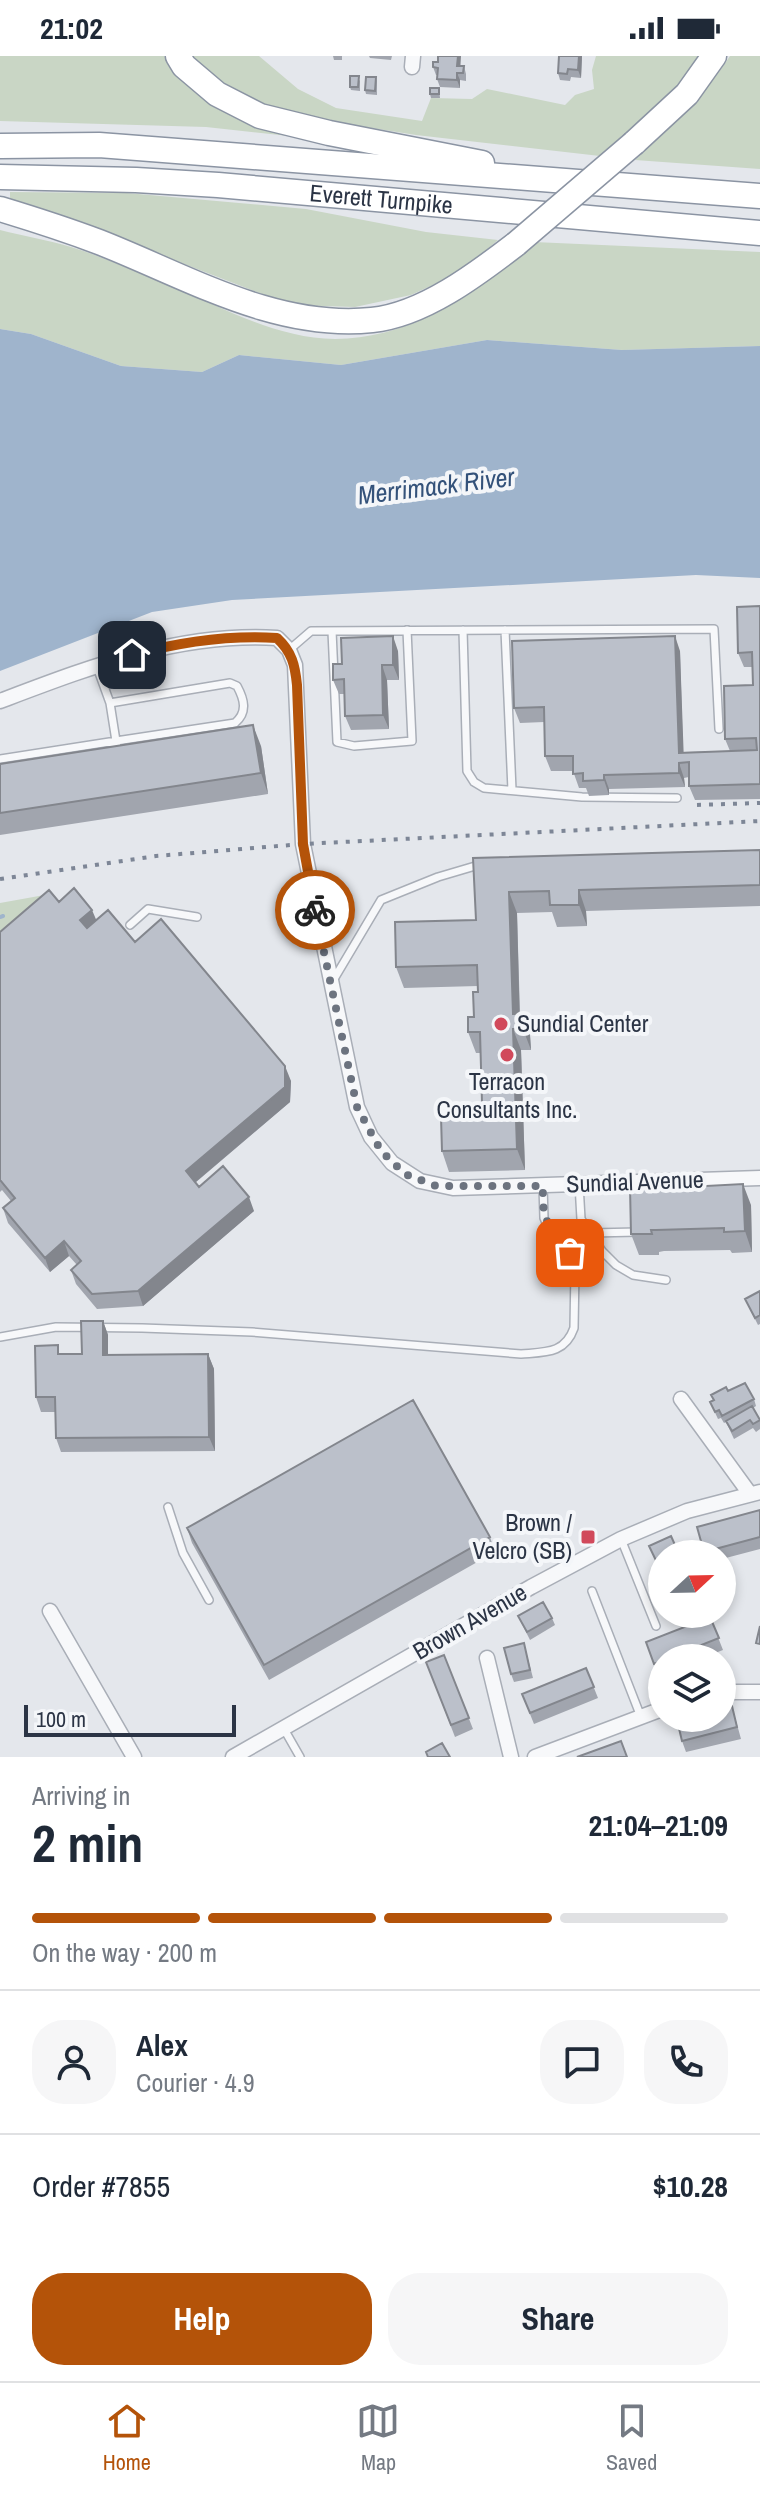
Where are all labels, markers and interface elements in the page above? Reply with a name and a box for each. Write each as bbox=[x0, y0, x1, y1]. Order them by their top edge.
text: 21:02 bbox=[40, 8, 103, 48]
street label: Everett Turnpike bbox=[308, 176, 454, 221]
water label: Merrimack River bbox=[356, 458, 517, 512]
pin bbox=[98, 621, 166, 689]
icon: home bbox=[110, 633, 154, 677]
courier bbox=[275, 870, 355, 950]
icon: bike bbox=[293, 888, 337, 932]
place label: Sundial Center bbox=[517, 1007, 649, 1039]
marker: Sundial Center bbox=[492, 1015, 510, 1033]
marker: Terracon Consultants Inc. bbox=[498, 1046, 516, 1064]
place label: Terracon Consultants Inc. bbox=[436, 1065, 578, 1125]
street label: Sundial Avenue bbox=[566, 1163, 704, 1199]
pin bbox=[536, 1219, 604, 1287]
icon: bag bbox=[548, 1231, 592, 1275]
place label: Brown / Velcro (SB) bbox=[472, 1506, 573, 1566]
marker: Brown / Velcro (SB) bbox=[579, 1528, 597, 1546]
north arrow bbox=[648, 1540, 736, 1628]
map controls bbox=[648, 1540, 736, 1732]
street label: Brown Avenue bbox=[407, 1576, 532, 1667]
button: layers bbox=[648, 1644, 736, 1732]
scale bar bbox=[24, 1701, 236, 1737]
text: 100 m bbox=[36, 1704, 86, 1734]
text: Arriving in bbox=[32, 1778, 130, 1813]
text: 21:04–21:09 bbox=[589, 1805, 728, 1845]
text: 2 min bbox=[32, 1808, 143, 1878]
text: On the way · 200 m bbox=[32, 1935, 217, 1970]
button: person bbox=[32, 2020, 116, 2104]
button: chat bbox=[540, 2020, 624, 2104]
button: phone bbox=[644, 2020, 728, 2104]
text: Alex bbox=[136, 2025, 188, 2065]
text: Courier · 4.9 bbox=[136, 2065, 255, 2100]
text: Order #7855 bbox=[32, 2166, 170, 2206]
text: $10.28 bbox=[653, 2166, 728, 2206]
button: Help bbox=[32, 2273, 372, 2365]
button: Share bbox=[388, 2273, 728, 2365]
tab: Home bbox=[103, 2399, 151, 2477]
tab: Map bbox=[356, 2399, 400, 2477]
tab: Saved bbox=[606, 2399, 657, 2477]

